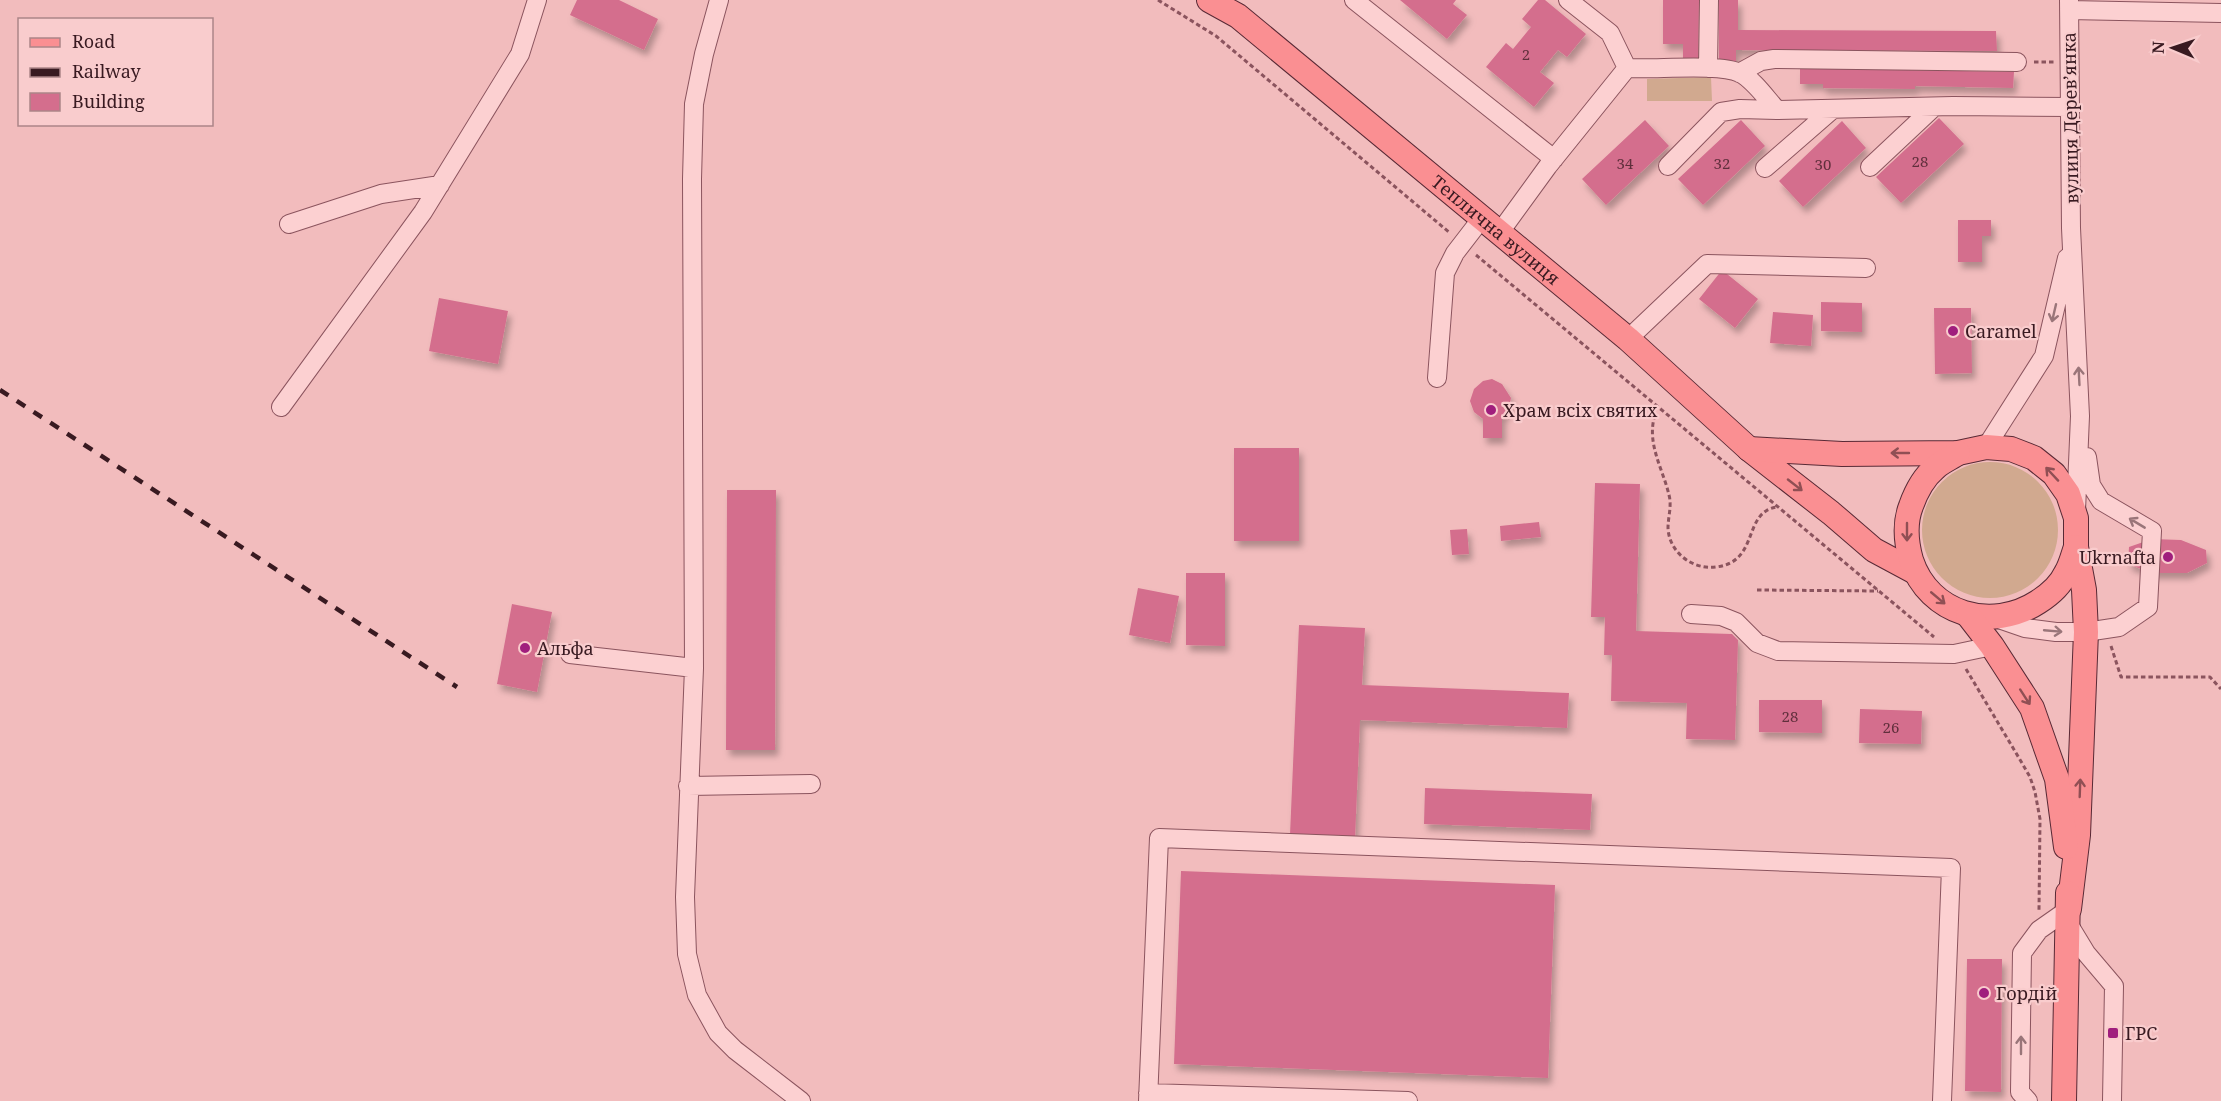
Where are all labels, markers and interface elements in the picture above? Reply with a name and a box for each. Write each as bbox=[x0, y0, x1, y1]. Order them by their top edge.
legend bbox=[18, 18, 213, 126]
north arrow bbox=[2143, 18, 2203, 78]
text: Road bbox=[72, 29, 115, 53]
street label: вулиця Деревʼянка bbox=[2057, 32, 2083, 204]
text: N bbox=[2147, 40, 2169, 54]
house number: 2 bbox=[1522, 44, 1530, 64]
text: Railway bbox=[72, 59, 142, 83]
text: Building bbox=[72, 89, 145, 113]
house number: 28 bbox=[1912, 151, 1928, 171]
house number: 34 bbox=[1617, 153, 1634, 173]
house number: 32 bbox=[1714, 153, 1730, 173]
house number: 30 bbox=[1815, 154, 1831, 174]
street label: Теплична вулиця bbox=[1427, 169, 1565, 290]
one-way arrow bbox=[2047, 304, 2059, 323]
place label: Caramel bbox=[1965, 319, 2037, 343]
marker: Caramel bbox=[1946, 324, 1960, 338]
one-way arrow bbox=[2073, 367, 2084, 387]
place label: Храм всіх святих bbox=[1503, 398, 1658, 422]
marker: Храм всіх святих bbox=[1484, 403, 1498, 417]
one-way arrow bbox=[1890, 447, 1910, 458]
one-way arrow bbox=[2045, 467, 2059, 482]
one-way arrow bbox=[1786, 478, 1802, 491]
one-way arrow bbox=[2129, 516, 2146, 528]
one-way arrow bbox=[1901, 522, 1913, 542]
place label: Ukrnafta bbox=[2079, 545, 2156, 569]
marker: Ukrnafta bbox=[2161, 550, 2175, 564]
one-way arrow bbox=[1930, 591, 1945, 605]
one-way arrow bbox=[2042, 626, 2062, 637]
place label: Альфа bbox=[537, 636, 594, 660]
marker: Альфа bbox=[518, 641, 532, 655]
one-way arrow bbox=[2019, 689, 2032, 706]
house number: 28 bbox=[1782, 706, 1798, 726]
house number: 26 bbox=[1883, 717, 1899, 737]
one-way arrow bbox=[2074, 779, 2085, 799]
place label: Гордій bbox=[1996, 981, 2057, 1005]
marker: Гордій bbox=[1977, 986, 1991, 1000]
place label: ГРС bbox=[2125, 1021, 2157, 1045]
marker: ГРС bbox=[2106, 1026, 2120, 1040]
one-way arrow bbox=[2015, 1036, 2027, 1056]

